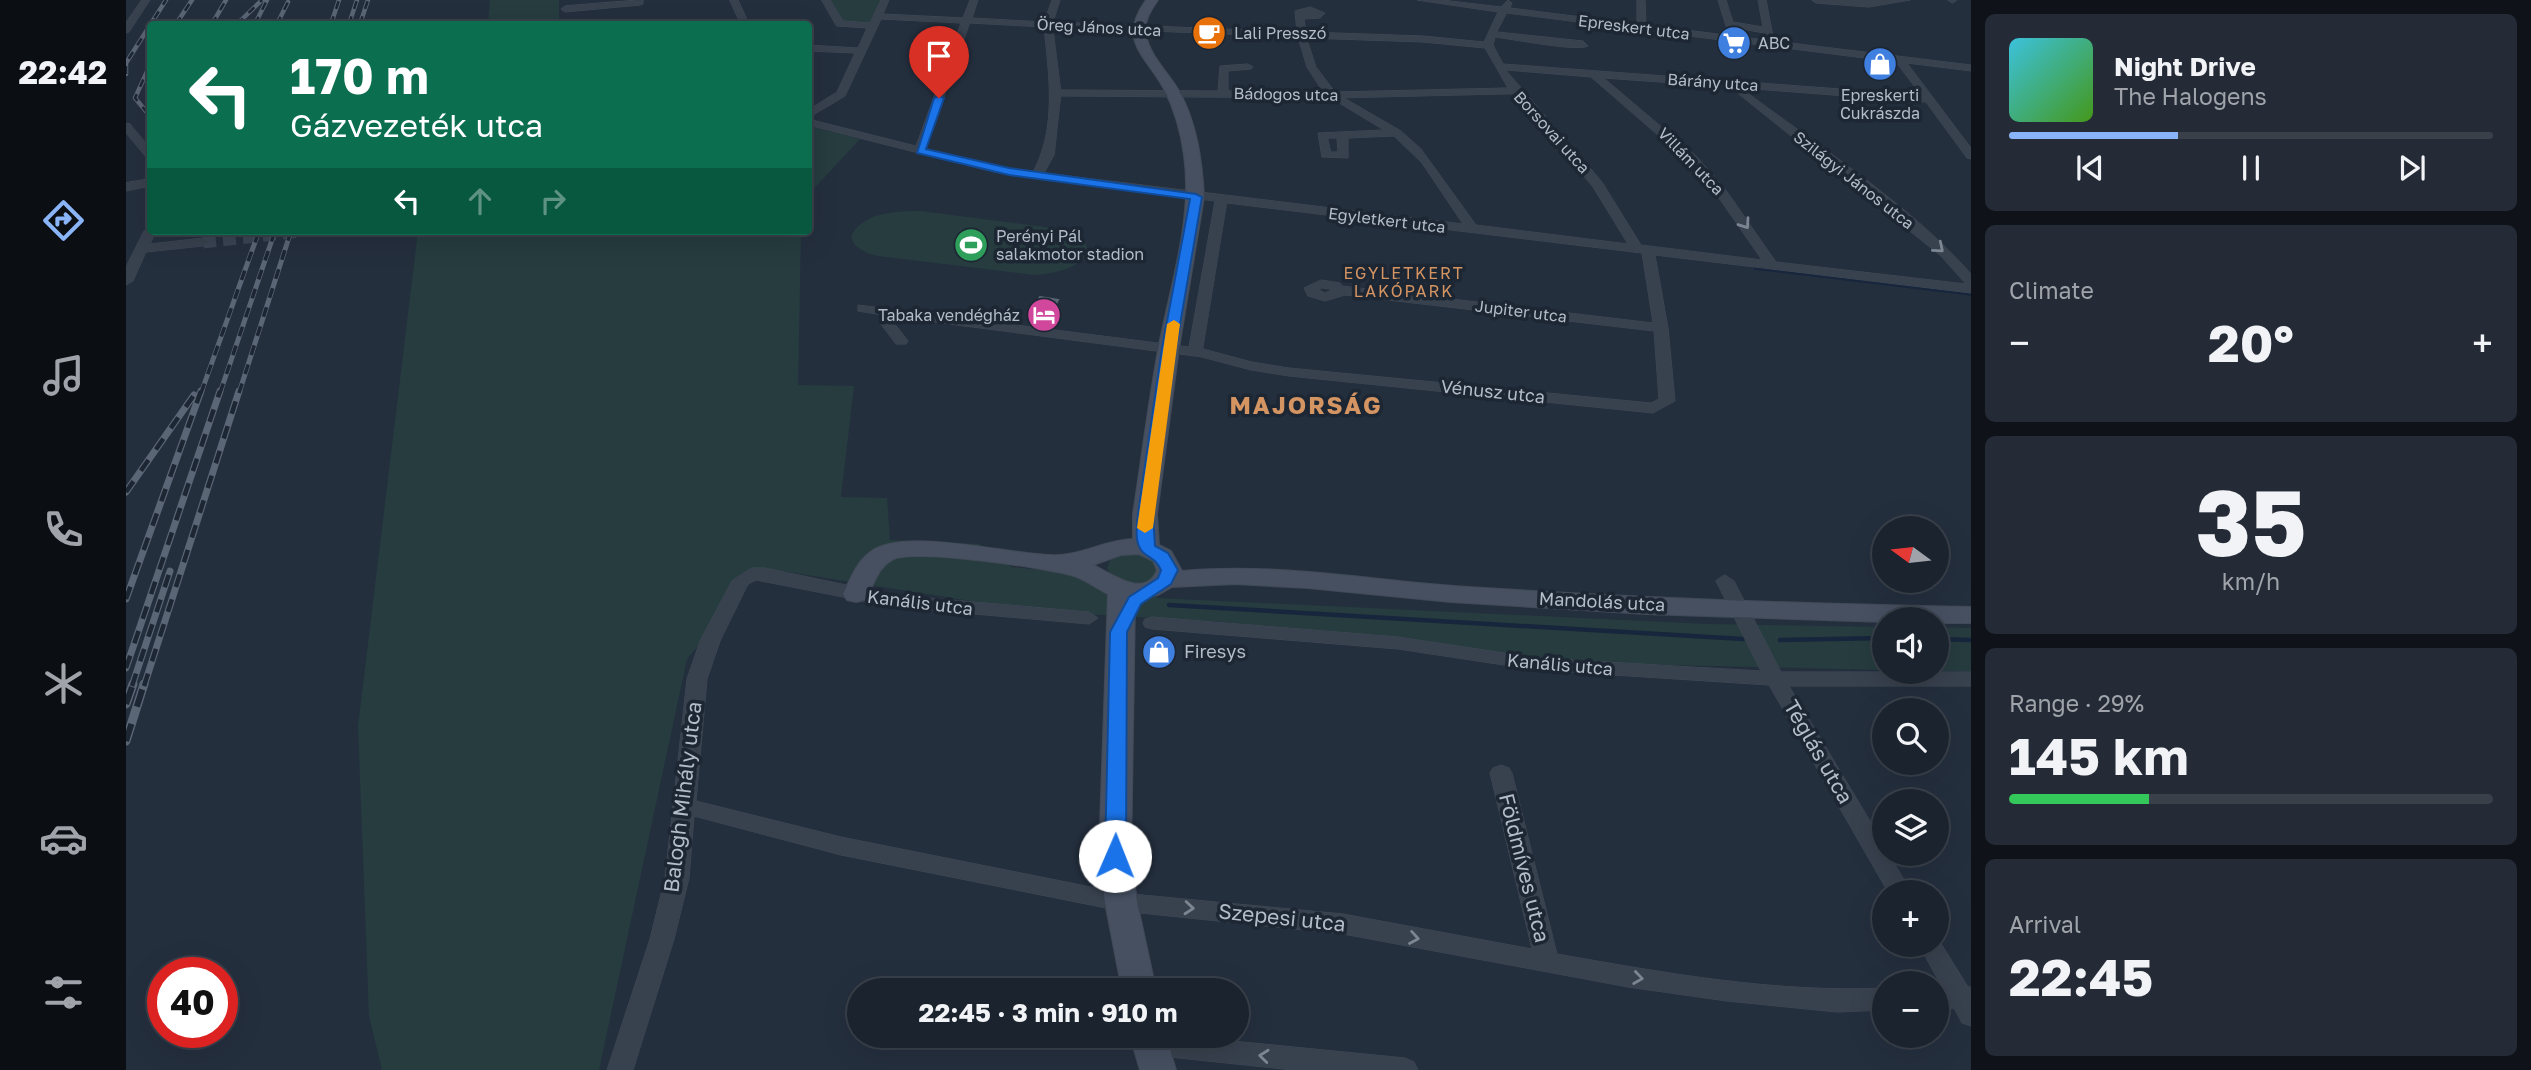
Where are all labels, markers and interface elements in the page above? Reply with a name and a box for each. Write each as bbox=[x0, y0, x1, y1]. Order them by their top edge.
street label: Epreskert utca bbox=[1577, 10, 1691, 44]
street label: Öreg János utca bbox=[1036, 14, 1162, 40]
cafe icon: Lali Presszó bbox=[1190, 14, 1228, 52]
place label: Lali Presszó bbox=[1234, 23, 1326, 43]
supermarket icon: ABC bbox=[1715, 24, 1753, 62]
pin bbox=[909, 26, 969, 98]
place label: ABC bbox=[1758, 33, 1790, 53]
icon: arrive bbox=[920, 37, 958, 75]
shop icon: Epreskerti Cukrászda bbox=[1861, 45, 1899, 83]
text: 170 m bbox=[290, 46, 429, 105]
icon: left bbox=[175, 49, 266, 140]
text: Night Drive bbox=[2114, 51, 2256, 82]
text: 22:42 bbox=[19, 53, 107, 91]
street label: Bárány utca bbox=[1667, 69, 1759, 95]
text: The Halogens bbox=[2114, 82, 2267, 110]
street label: Bádogos utca bbox=[1233, 83, 1339, 105]
place label: Epreskerti Cukrászda bbox=[1840, 85, 1920, 123]
street label: Borsovai utca bbox=[1510, 87, 1594, 177]
text: Gázvezeték utca bbox=[290, 106, 543, 144]
street label: Villám utca bbox=[1654, 123, 1728, 199]
street label: Szilágyi János utca bbox=[1790, 127, 1918, 233]
icon: previous bbox=[2071, 149, 2109, 187]
icon: pause bbox=[2232, 149, 2270, 187]
icon: next bbox=[2393, 149, 2431, 187]
icon: left bbox=[388, 182, 426, 220]
icon: ahead bbox=[461, 182, 499, 220]
icon: right bbox=[534, 182, 572, 220]
icon: directions bbox=[39, 196, 88, 245]
street label: Egyletkert utca bbox=[1327, 203, 1447, 237]
one-way arrow bbox=[1737, 216, 1749, 229]
sports icon: Perényi Pál salakmotor stadion bbox=[952, 226, 990, 264]
place label: Perényi Pál salakmotor stadion bbox=[996, 226, 1144, 264]
one-way arrow bbox=[1930, 240, 1943, 252]
district label: EGYLETKERT LAKÓPARK bbox=[1343, 263, 1465, 301]
text: Climate bbox=[2009, 276, 2094, 304]
street label: Jupiter utca bbox=[1474, 295, 1568, 327]
hotel icon: Tabaka vendégház bbox=[1025, 296, 1063, 334]
place label: Tabaka vendégház bbox=[878, 305, 1020, 325]
text: 20° bbox=[2208, 311, 2294, 373]
text: − bbox=[2009, 320, 2030, 365]
text: + bbox=[2472, 320, 2493, 365]
icon: music bbox=[39, 351, 88, 400]
street label: Vénusz utca bbox=[1440, 375, 1546, 407]
district label: MAJORSÁG bbox=[1229, 390, 1383, 419]
text: 35 bbox=[2195, 467, 2307, 576]
icon: phone bbox=[39, 505, 88, 554]
north arrow bbox=[1872, 516, 1950, 593]
map controls bbox=[1872, 516, 1949, 1048]
text: km/h bbox=[2222, 567, 2280, 595]
street label: Kanális utca bbox=[866, 585, 974, 619]
street label: Mandolás utca bbox=[1538, 587, 1666, 615]
button: sound bbox=[1872, 607, 1949, 684]
shop icon: Firesys bbox=[1140, 633, 1178, 671]
place label: Firesys bbox=[1184, 640, 1246, 662]
street label: Kanális utca bbox=[1506, 648, 1614, 680]
icon: climate bbox=[39, 659, 88, 708]
text: Range · 29% bbox=[2009, 689, 2144, 717]
street label: Téglás utca bbox=[1779, 695, 1859, 808]
button: search bbox=[1872, 698, 1949, 775]
street label: Balogh Mihály utca bbox=[657, 700, 707, 894]
text: 145 km bbox=[2009, 724, 2189, 786]
button: layers bbox=[1872, 789, 1949, 866]
street label: Földmíves utca bbox=[1494, 790, 1556, 945]
icon: car bbox=[39, 814, 88, 863]
position arrow bbox=[1078, 819, 1152, 893]
button: + bbox=[1872, 880, 1949, 957]
street label: Szepesi utca bbox=[1217, 897, 1347, 937]
one-way arrow bbox=[1184, 900, 1195, 915]
text: Arrival bbox=[2009, 910, 2081, 938]
one-way arrow bbox=[1408, 929, 1420, 944]
text: 22:45 bbox=[2009, 945, 2153, 1007]
speed limit sign: 40 bbox=[147, 957, 238, 1048]
icon: filters bbox=[39, 968, 88, 1017]
one-way arrow bbox=[1632, 971, 1644, 986]
button: − bbox=[1872, 971, 1949, 1048]
text: 22:45 · 3 min · 910 m bbox=[919, 997, 1177, 1028]
one-way arrow bbox=[1258, 1048, 1270, 1063]

